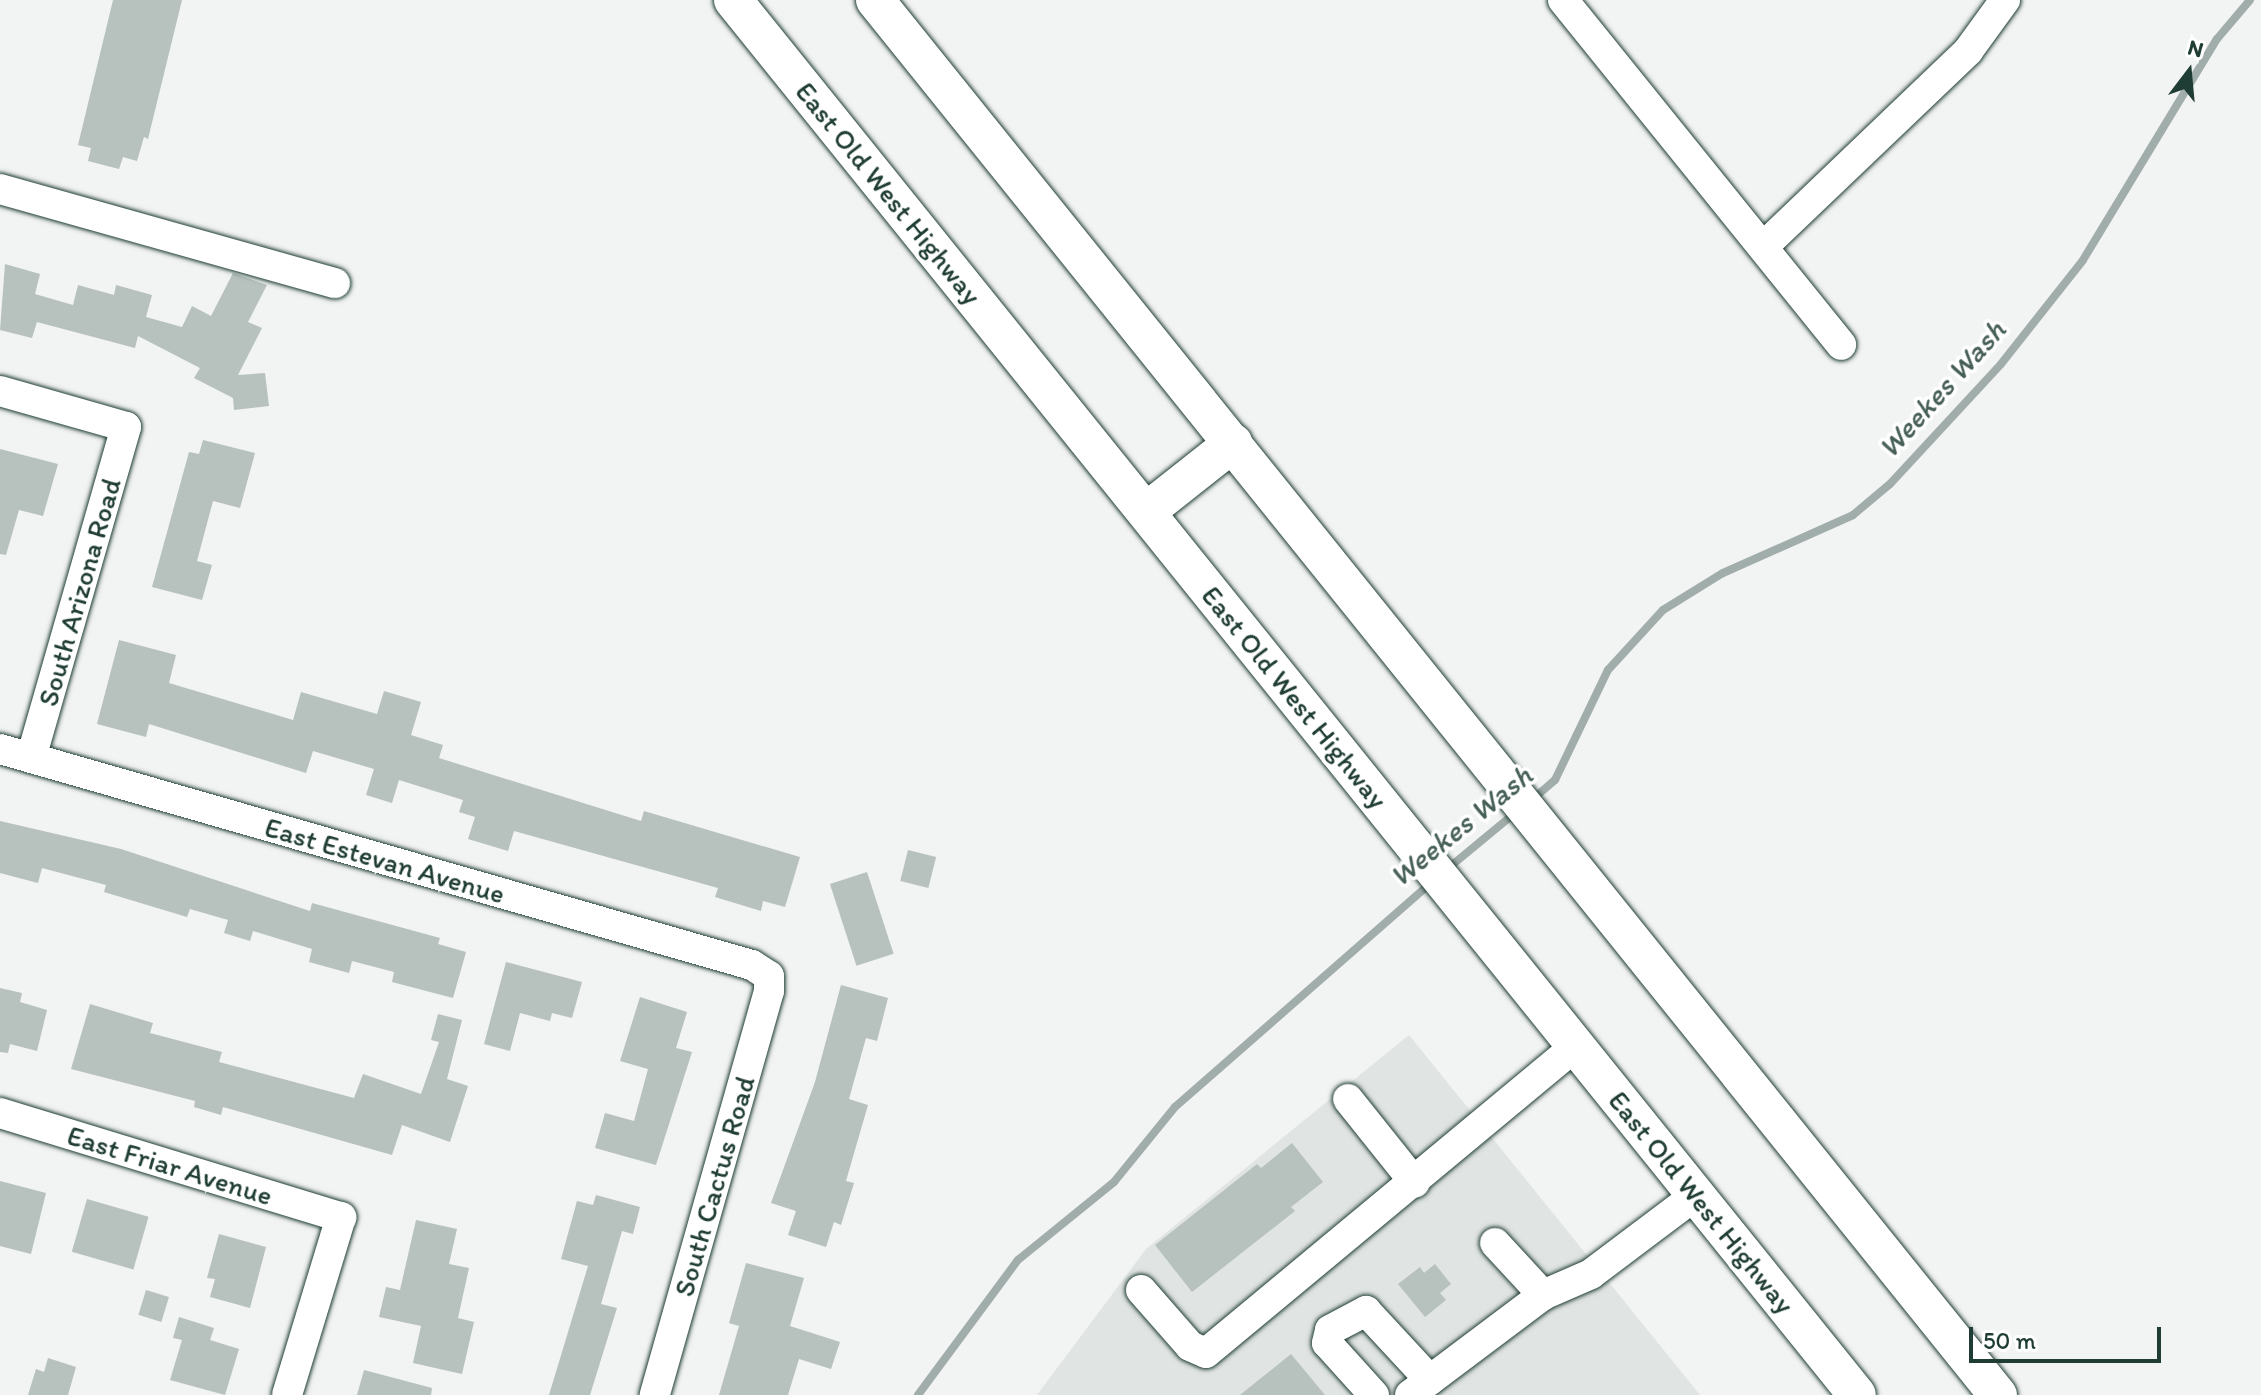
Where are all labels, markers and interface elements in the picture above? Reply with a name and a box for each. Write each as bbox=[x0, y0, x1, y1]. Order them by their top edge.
north arrow bbox=[2149, 32, 2229, 112]
text: N bbox=[2185, 33, 2207, 63]
street label: East Old West Highway bbox=[789, 75, 989, 311]
water label: Weekes Wash bbox=[1871, 313, 2013, 465]
street label: South Arizona Road bbox=[30, 474, 128, 710]
street label: East Old West Highway bbox=[1195, 579, 1395, 815]
water label: Weekes Wash bbox=[1383, 758, 1539, 894]
street label: East Estevan Avenue bbox=[261, 810, 509, 910]
street label: South Cactus Road bbox=[667, 1072, 761, 1300]
street label: East Old West Highway bbox=[1602, 1084, 1802, 1320]
street label: East Friar Avenue bbox=[65, 1118, 275, 1212]
scale bar bbox=[1973, 1311, 2165, 1361]
text: 50 m bbox=[1983, 1326, 2036, 1355]

